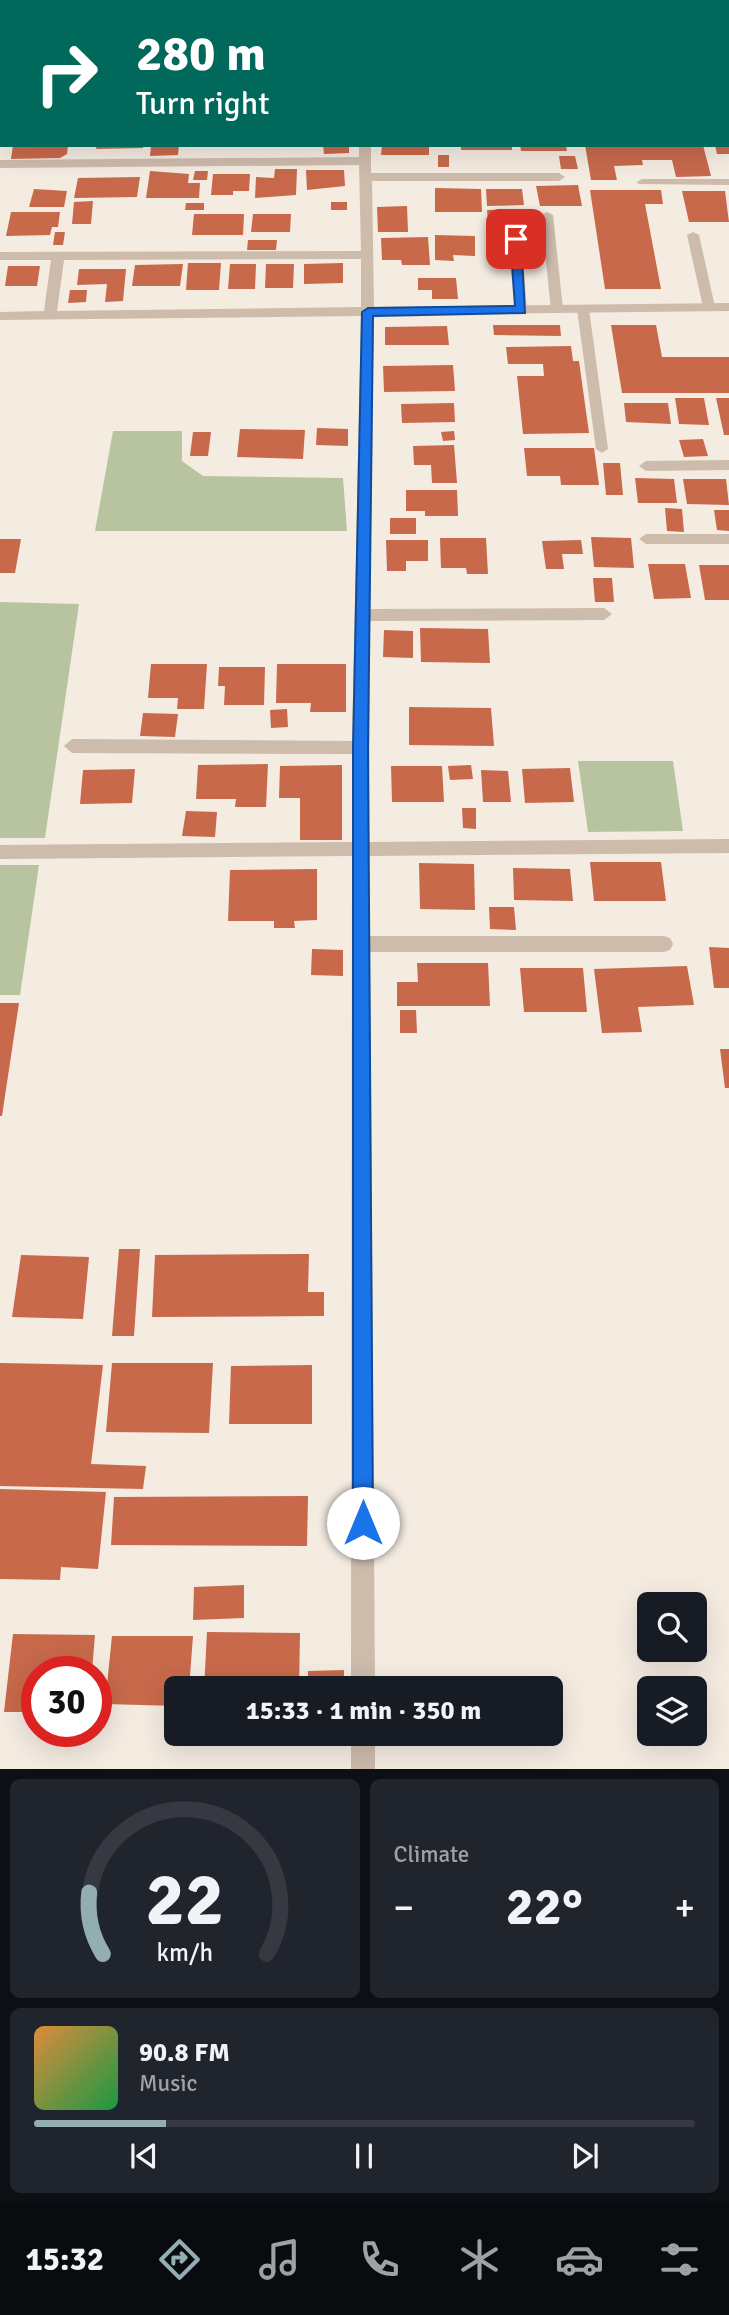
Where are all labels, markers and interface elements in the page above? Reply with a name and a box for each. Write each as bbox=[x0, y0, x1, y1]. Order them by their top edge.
text: 280 m bbox=[136, 24, 266, 84]
icon: right bbox=[21, 28, 112, 119]
text: Turn right bbox=[136, 84, 269, 123]
pin bbox=[486, 209, 546, 269]
icon: arrive bbox=[497, 220, 535, 258]
position arrow bbox=[326, 1486, 400, 1560]
map controls bbox=[637, 1592, 707, 1746]
button: search bbox=[637, 1592, 707, 1662]
speed limit sign: 30 bbox=[21, 1656, 112, 1747]
button: layers bbox=[637, 1676, 707, 1746]
text: 15:33 · 1 min · 350 m bbox=[246, 1695, 481, 1727]
text: Climate bbox=[394, 1840, 469, 1869]
text: 22 bbox=[145, 1857, 224, 1946]
text: 22° bbox=[506, 1875, 583, 1939]
text: − bbox=[394, 1884, 414, 1931]
text: + bbox=[674, 1884, 695, 1931]
text: km/h bbox=[156, 1937, 213, 1968]
text: 90.8 FM bbox=[139, 2037, 230, 2069]
text: Music bbox=[139, 2069, 197, 2098]
icon: previous bbox=[125, 2137, 163, 2175]
icon: pause bbox=[345, 2137, 383, 2175]
icon: next bbox=[566, 2137, 604, 2175]
icon: directions bbox=[155, 2235, 204, 2284]
icon: music bbox=[255, 2235, 304, 2284]
icon: phone bbox=[355, 2235, 404, 2284]
icon: climate bbox=[455, 2235, 504, 2284]
icon: car bbox=[555, 2235, 604, 2284]
icon: filters bbox=[655, 2235, 704, 2284]
text: 15:32 bbox=[25, 2240, 104, 2279]

